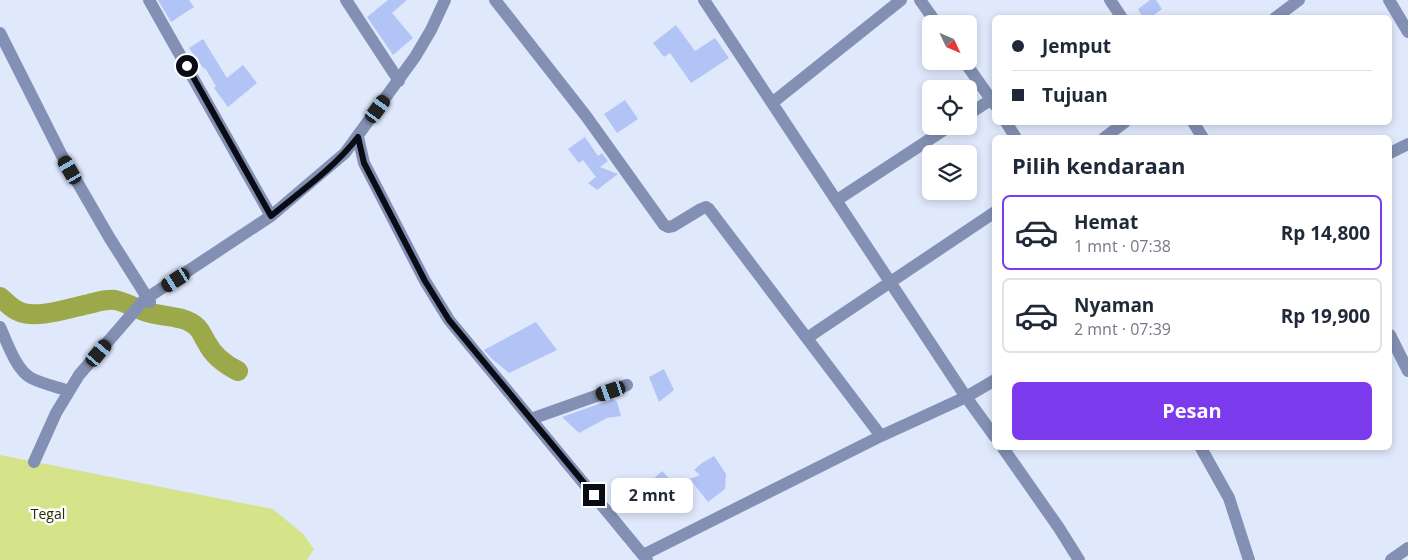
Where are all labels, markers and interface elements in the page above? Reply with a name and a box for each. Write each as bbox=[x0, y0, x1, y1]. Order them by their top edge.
north arrow bbox=[922, 15, 978, 70]
map controls bbox=[922, 15, 977, 200]
text: Jemput bbox=[1042, 33, 1111, 59]
route start bbox=[176, 55, 198, 77]
button: locate bbox=[922, 80, 977, 135]
text: Tujuan bbox=[1042, 82, 1108, 108]
car bbox=[363, 92, 392, 126]
button: layers bbox=[922, 145, 977, 200]
text: Pilih kendaraan bbox=[1012, 150, 1185, 180]
car bbox=[56, 153, 83, 187]
text: Hemat bbox=[1074, 209, 1138, 235]
icon: car bbox=[1014, 210, 1059, 255]
text: Rp 14,800 bbox=[1281, 220, 1370, 246]
text: 1 mnt · 07:38 bbox=[1074, 235, 1171, 257]
car bbox=[159, 266, 192, 294]
text: Nyaman bbox=[1074, 292, 1154, 318]
icon: car bbox=[1014, 293, 1059, 338]
text: Rp 19,900 bbox=[1281, 303, 1370, 329]
text: 2 mnt · 07:39 bbox=[1074, 318, 1171, 340]
car bbox=[83, 337, 114, 369]
car bbox=[594, 379, 627, 403]
button: Pesan bbox=[1012, 382, 1372, 440]
callout: 2 mnt bbox=[612, 478, 694, 512]
route end bbox=[583, 484, 605, 506]
text: 2 mnt bbox=[629, 484, 675, 506]
park label: Tegal bbox=[31, 504, 65, 523]

